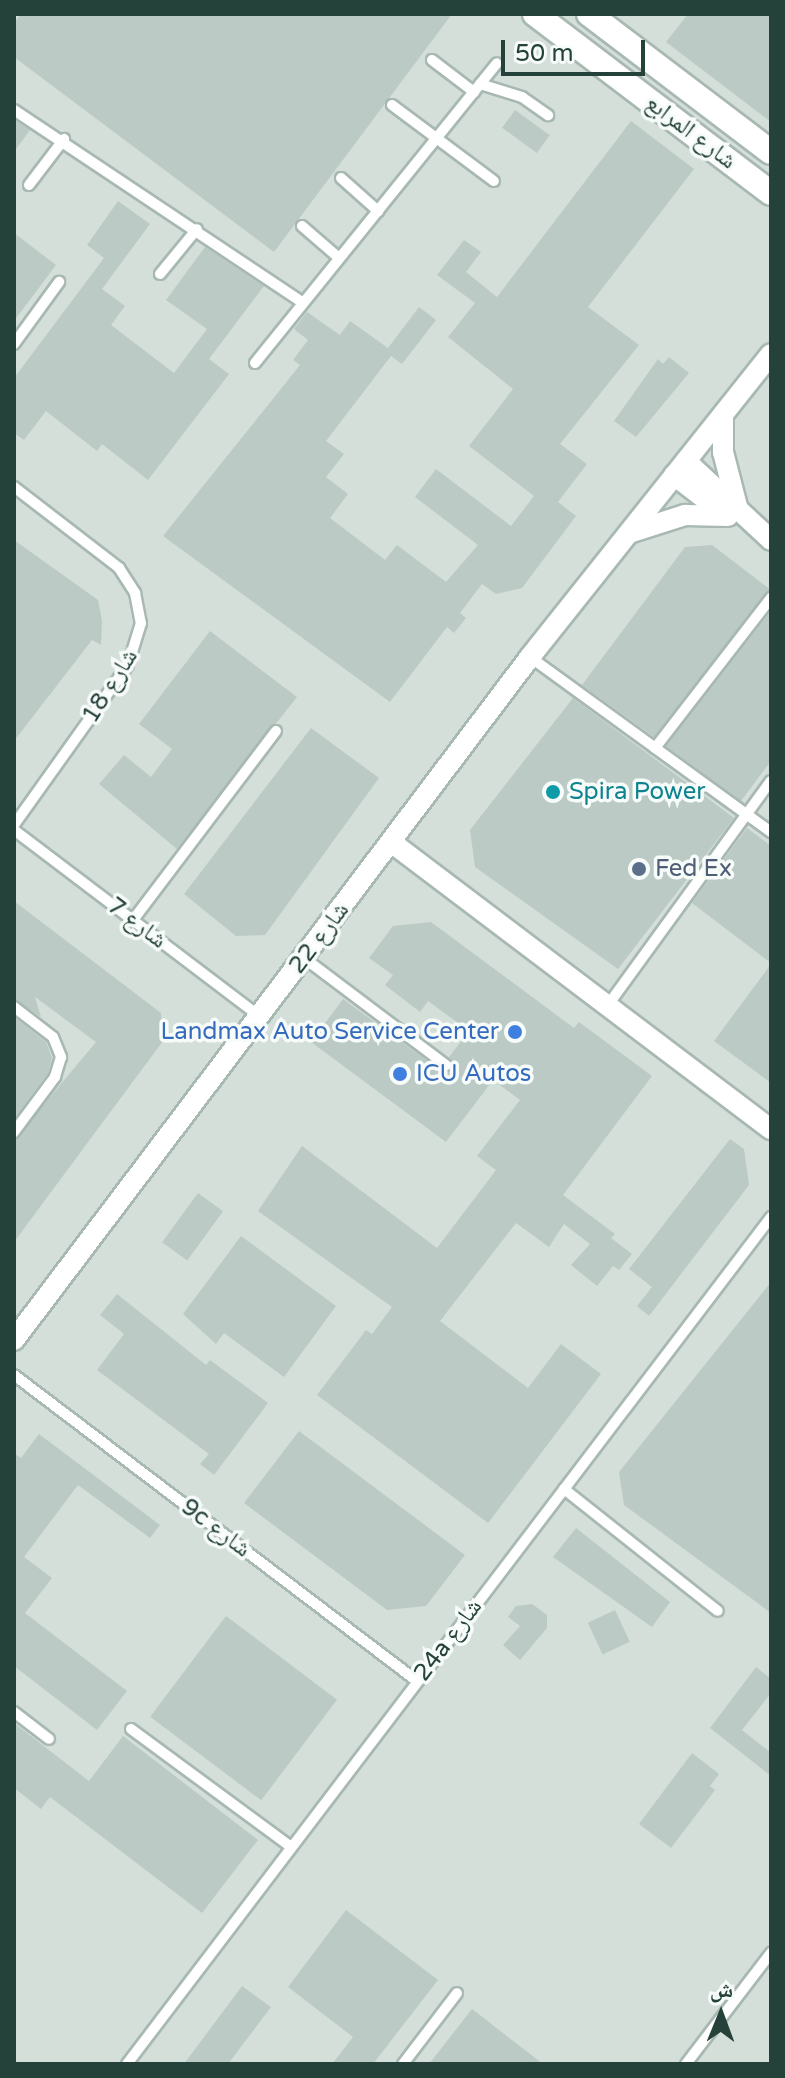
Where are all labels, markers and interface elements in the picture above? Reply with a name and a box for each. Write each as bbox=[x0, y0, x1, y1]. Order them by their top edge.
scale bar bbox=[505, 24, 649, 74]
text: 50 m bbox=[515, 39, 573, 68]
street label: شارع المرابع bbox=[640, 89, 742, 175]
street label: شارع 18 bbox=[76, 644, 144, 728]
place label: Spira Power bbox=[569, 778, 705, 806]
marker: Spira Power bbox=[544, 783, 562, 801]
place label: Fed Ex bbox=[655, 855, 732, 883]
marker: Fed Ex bbox=[630, 860, 648, 878]
street label: شارع 7 bbox=[102, 891, 172, 955]
street label: شارع 22 bbox=[283, 897, 355, 979]
place label: Landmax Auto Service Center bbox=[160, 1018, 499, 1046]
marker: Landmax Auto Service Center bbox=[506, 1023, 524, 1041]
place label: ICU Autos bbox=[416, 1060, 531, 1088]
marker: ICU Autos bbox=[391, 1065, 409, 1083]
street label: 9c شارع bbox=[175, 1493, 257, 1563]
street label: 24a شارع bbox=[408, 1593, 488, 1687]
north arrow bbox=[681, 1974, 761, 2054]
text: ش bbox=[710, 1977, 733, 2003]

